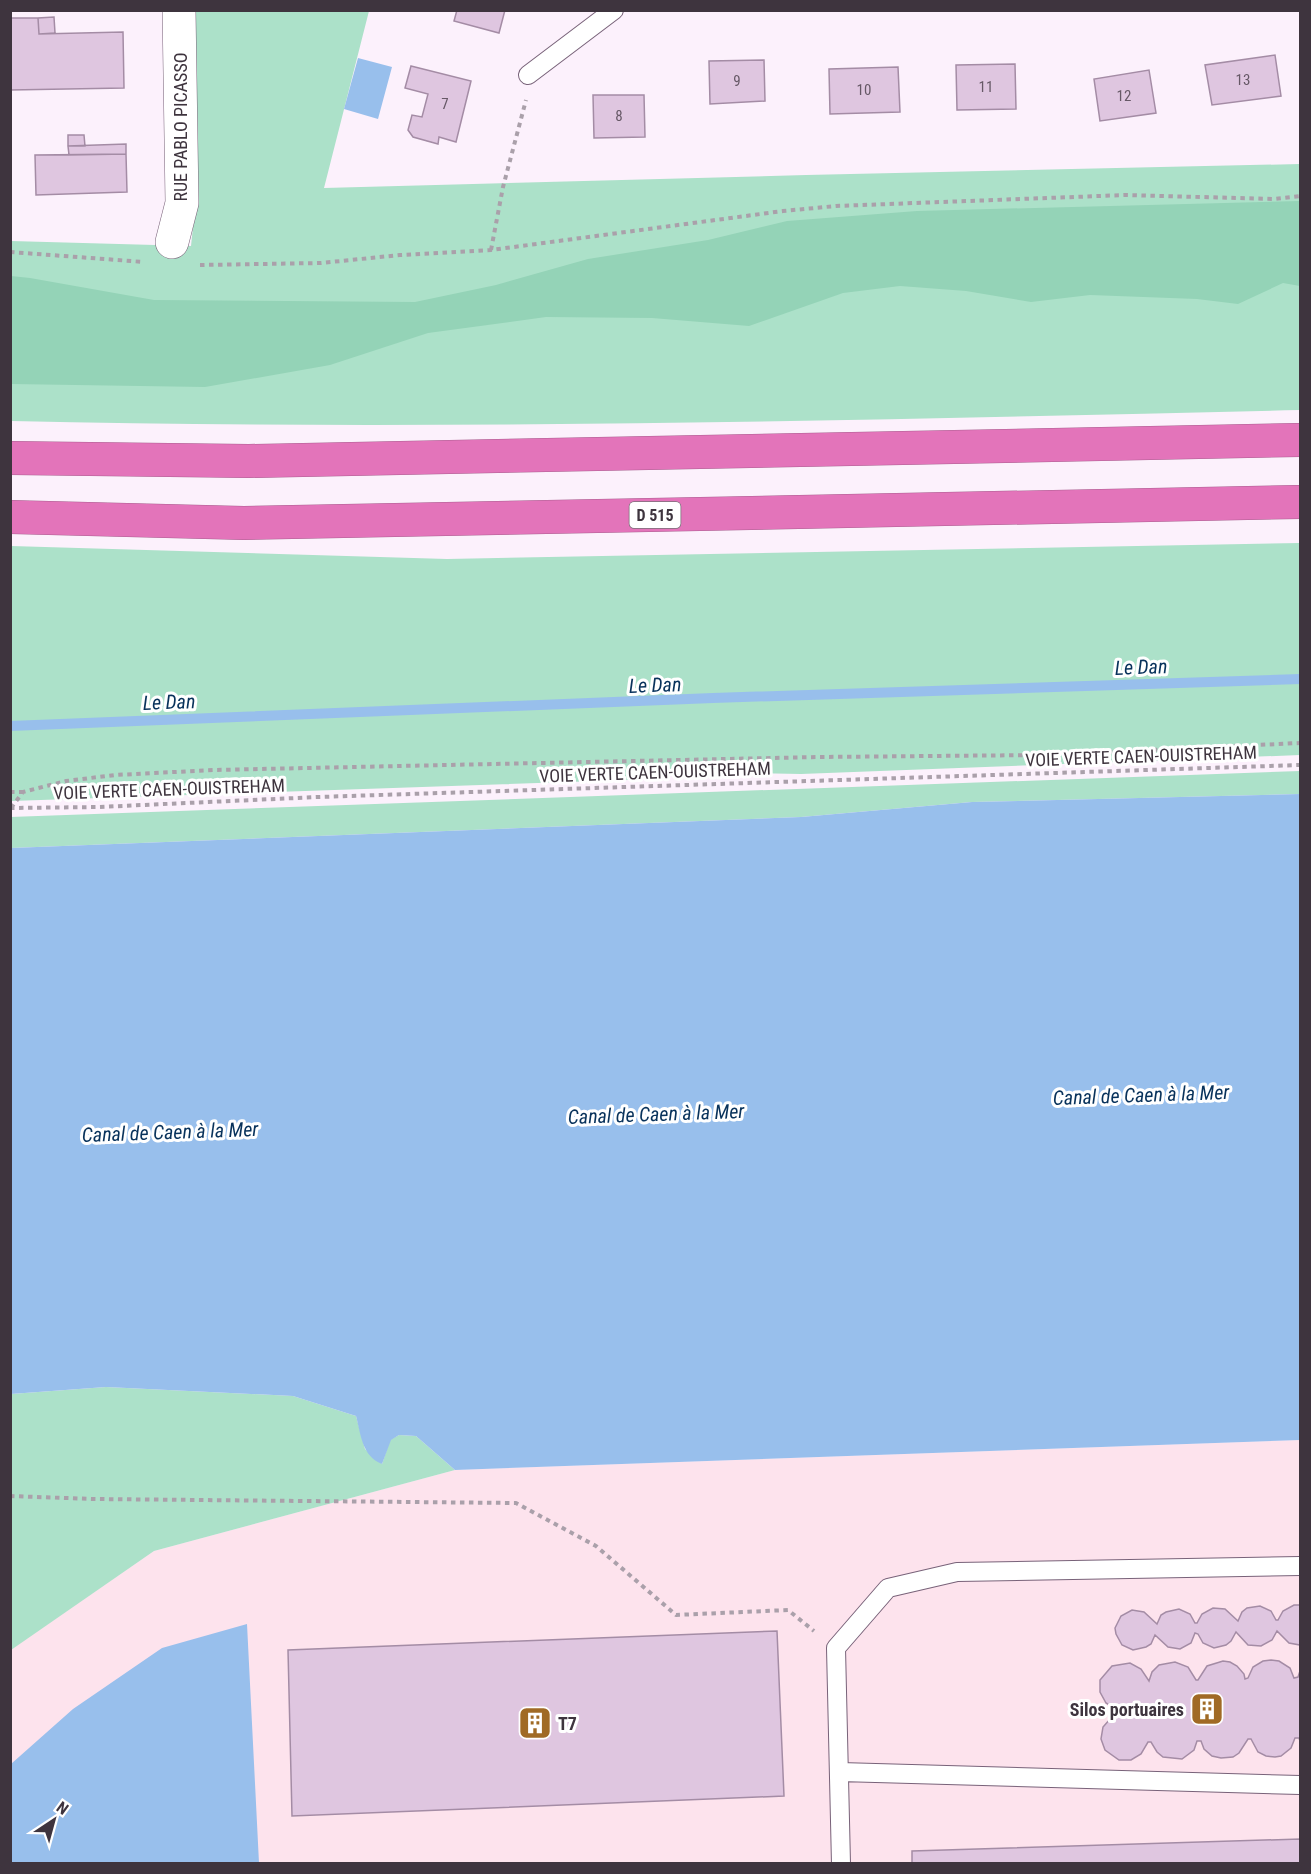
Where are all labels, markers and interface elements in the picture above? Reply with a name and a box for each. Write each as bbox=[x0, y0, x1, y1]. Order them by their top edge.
street label: RUE PABLO PICASSO bbox=[170, 52, 191, 202]
house number: 13 bbox=[1236, 71, 1250, 89]
house number: 9 bbox=[733, 72, 741, 90]
house number: 11 bbox=[979, 78, 993, 96]
house number: 10 bbox=[857, 81, 871, 99]
house number: 12 bbox=[1117, 87, 1131, 105]
house number: 7 bbox=[441, 95, 449, 113]
house number: 8 bbox=[615, 107, 623, 125]
road number: D 515 bbox=[630, 502, 680, 528]
water label: Le Dan bbox=[1114, 654, 1168, 680]
water label: Le Dan bbox=[628, 672, 682, 698]
water label: Le Dan bbox=[142, 689, 196, 715]
street label: VOIE VERTE CAEN-OUISTREHAM bbox=[1025, 741, 1257, 771]
street label: VOIE VERTE CAEN-OUISTREHAM bbox=[539, 757, 771, 787]
street label: VOIE VERTE CAEN-OUISTREHAM bbox=[53, 774, 285, 804]
water label: Canal de Caen à la Mer bbox=[1052, 1080, 1231, 1110]
water label: Canal de Caen à la Mer bbox=[567, 1099, 746, 1129]
water label: Canal de Caen à la Mer bbox=[81, 1117, 260, 1147]
building icon: Silos portuaires bbox=[1189, 1691, 1225, 1727]
place label: Silos portuaires bbox=[1070, 1699, 1184, 1720]
building icon: T7 bbox=[517, 1705, 553, 1741]
place label: T7 bbox=[558, 1713, 577, 1734]
north arrow bbox=[24, 1790, 84, 1850]
text: N bbox=[53, 1798, 72, 1819]

